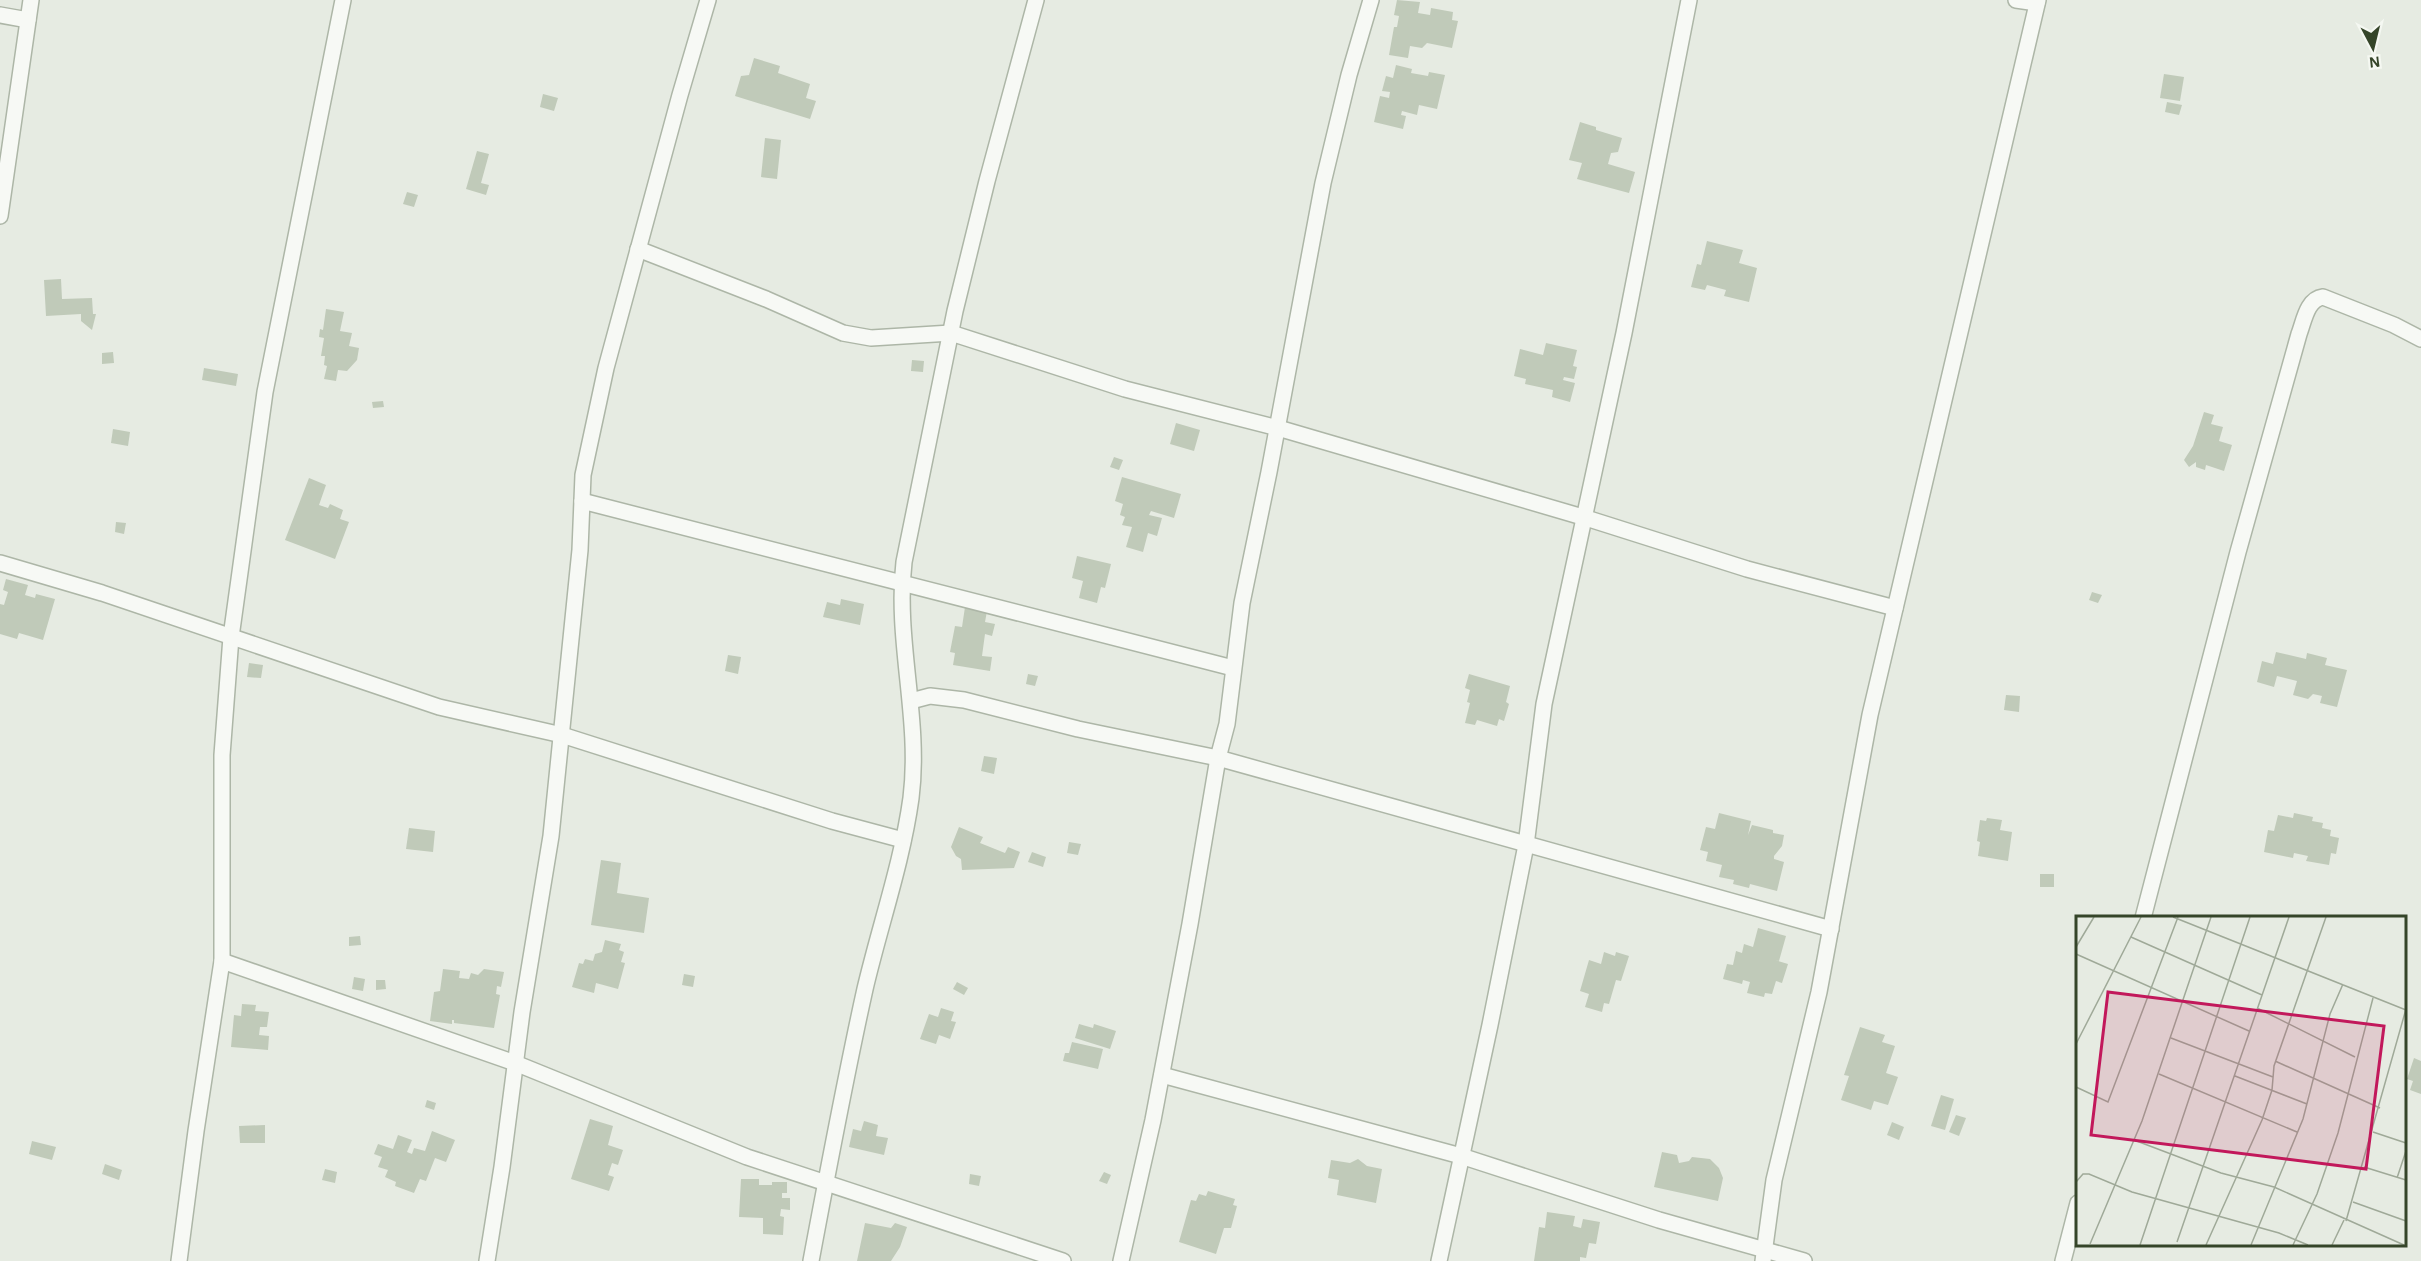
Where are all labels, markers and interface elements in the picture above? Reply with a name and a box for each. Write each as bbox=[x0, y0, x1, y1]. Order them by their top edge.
north arrow bbox=[2343, 18, 2403, 78]
text: N bbox=[2368, 53, 2381, 71]
inset map bbox=[2076, 916, 2406, 1246]

